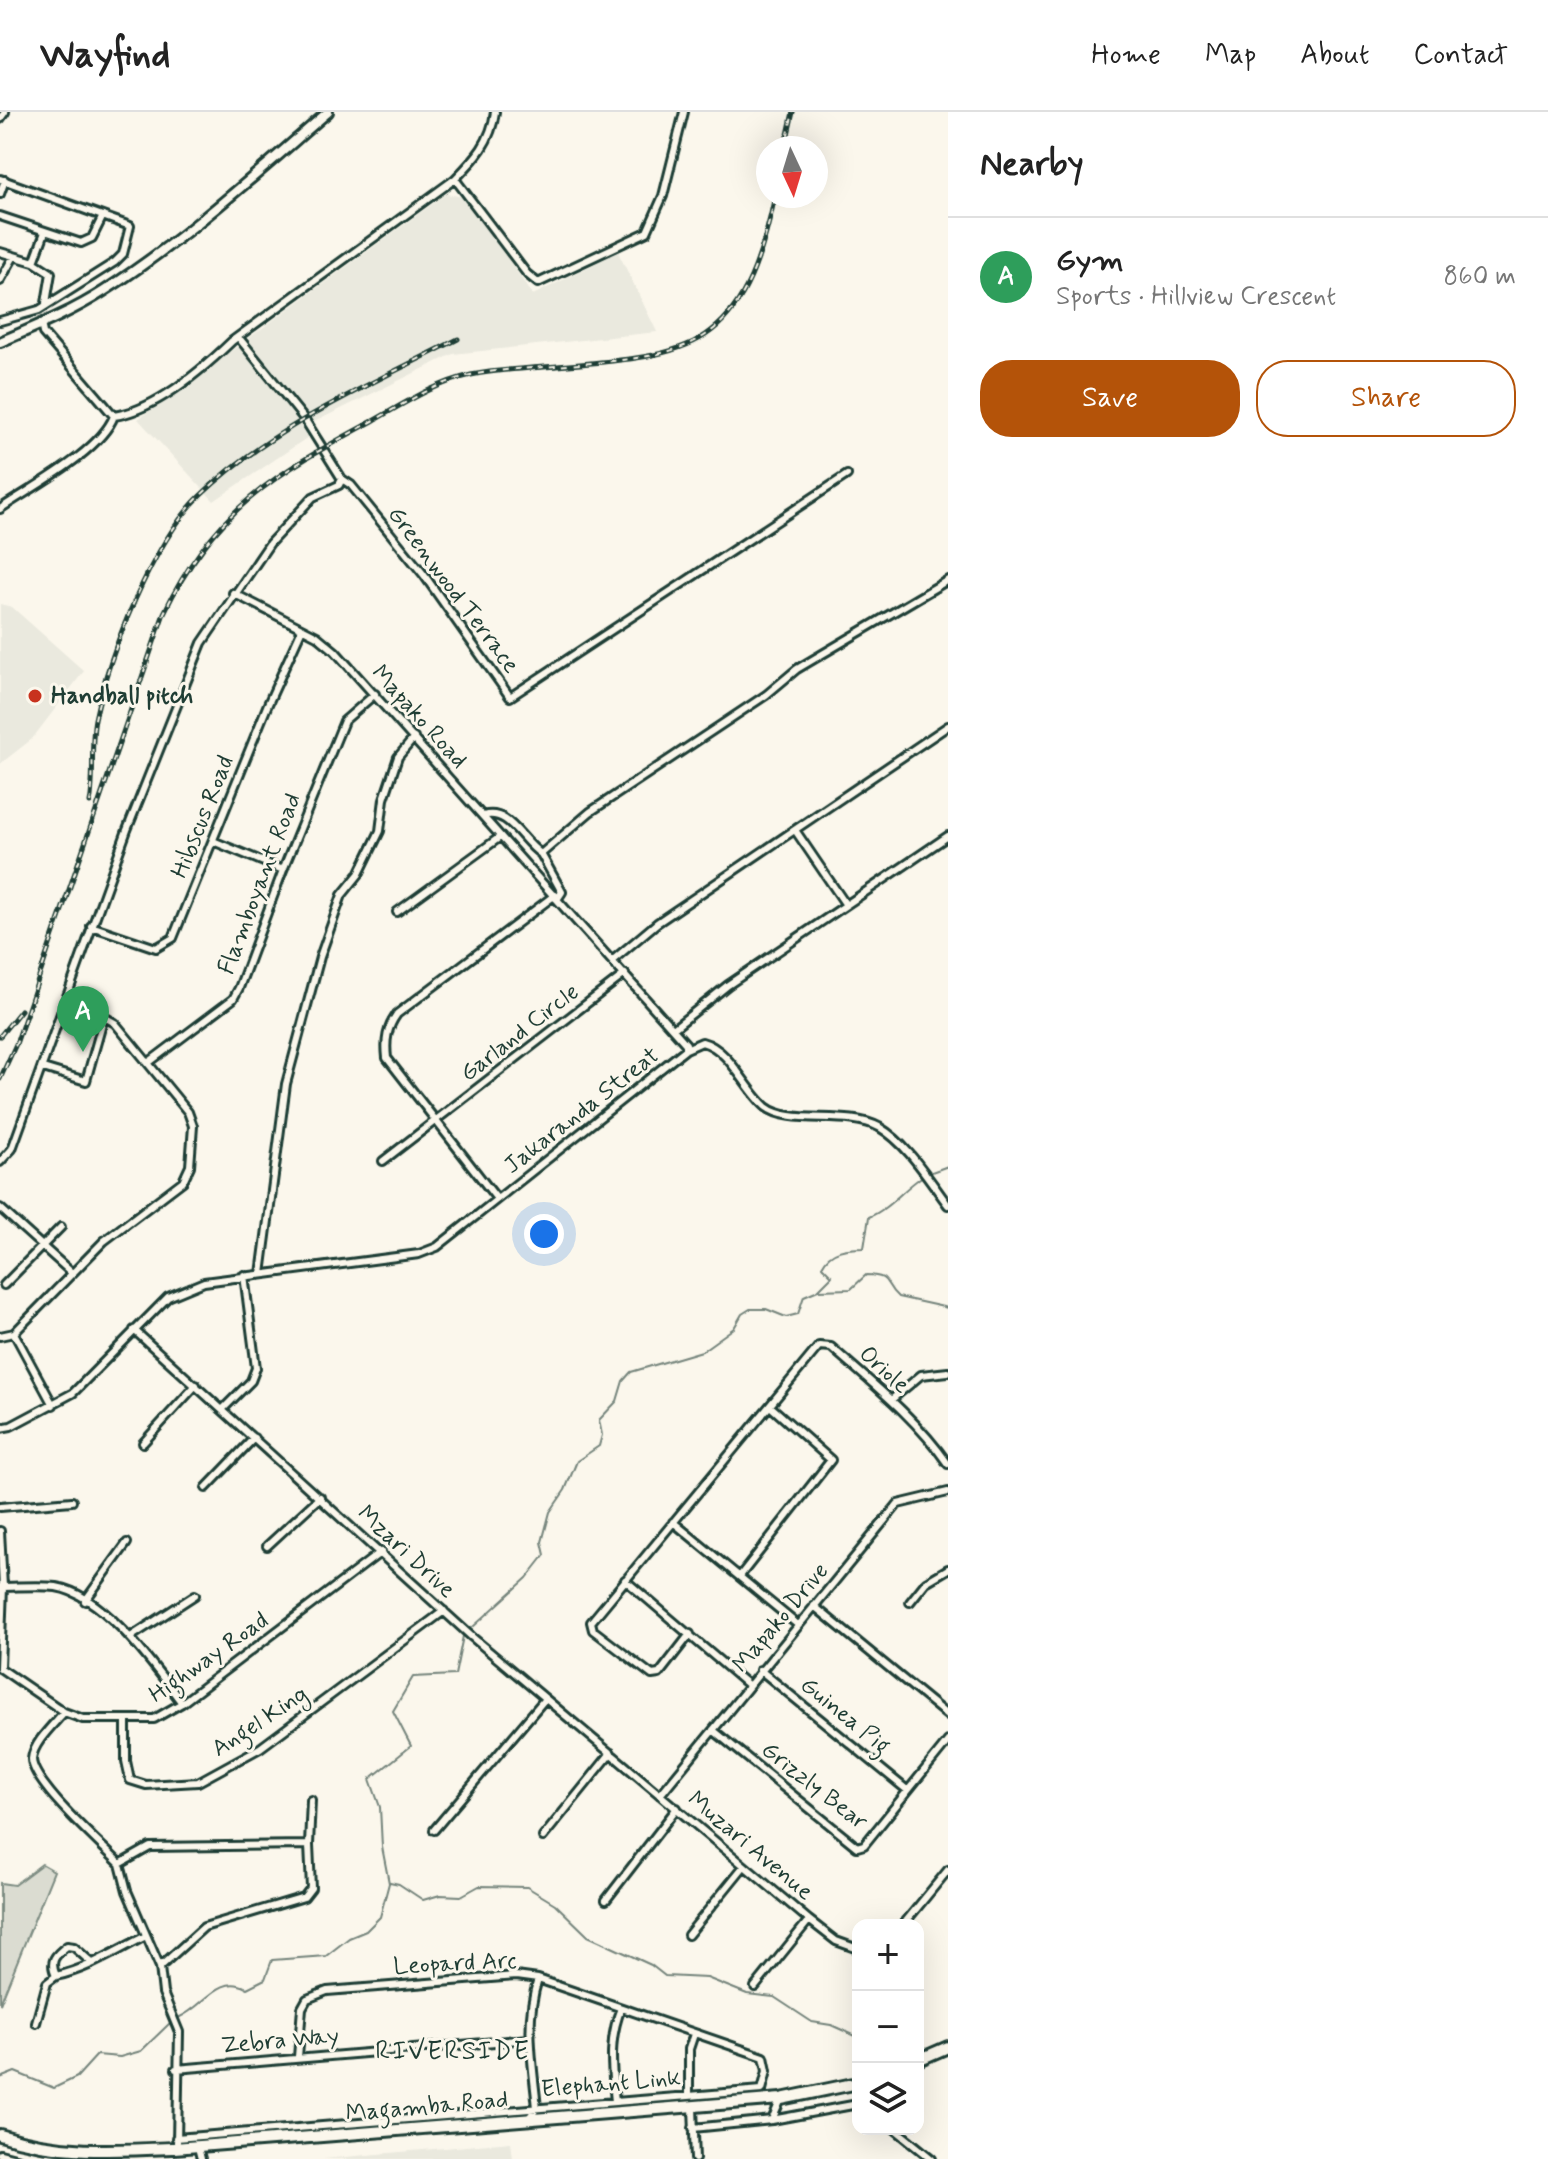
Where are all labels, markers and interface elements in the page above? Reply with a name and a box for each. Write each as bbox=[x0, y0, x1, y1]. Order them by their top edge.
text: Wayfind bbox=[40, 31, 170, 80]
text: Home bbox=[1091, 37, 1161, 74]
text: Map bbox=[1205, 37, 1256, 74]
text: About bbox=[1300, 37, 1369, 74]
text: Contact bbox=[1413, 37, 1508, 74]
north arrow bbox=[756, 136, 828, 208]
text: Nearby bbox=[980, 142, 1084, 187]
text: Gym bbox=[1056, 241, 1124, 280]
text: A bbox=[997, 260, 1015, 294]
text: 860 m bbox=[1444, 260, 1516, 294]
text: Sports · Hillview Crescent bbox=[1056, 280, 1336, 314]
button: Save bbox=[980, 360, 1240, 437]
button: Share bbox=[1256, 360, 1516, 437]
street label: Greenwood Terrace bbox=[380, 500, 526, 680]
street label: Mapako Road bbox=[364, 658, 474, 776]
place label: Handball pitch bbox=[51, 681, 193, 712]
marker: Handball pitch bbox=[26, 687, 44, 705]
street label: Hibscus Road bbox=[164, 751, 242, 883]
street label: Flamboyant Road bbox=[211, 789, 309, 979]
street label: Garland Circle bbox=[454, 977, 586, 1089]
pin: A bbox=[57, 986, 109, 1052]
street label: Jakaranda Streat bbox=[498, 1041, 666, 1181]
your location bbox=[524, 1214, 564, 1254]
street label: Oriole bbox=[852, 1339, 916, 1401]
street label: Mzari Drive bbox=[350, 1499, 462, 1606]
street label: Mapako Drive bbox=[726, 1557, 836, 1679]
street label: Highway Road bbox=[143, 1605, 277, 1713]
street label: Guinea Pig bbox=[791, 1670, 897, 1764]
street label: Angel King bbox=[206, 1679, 316, 1767]
street label: Grizzly Bear bbox=[754, 1735, 874, 1837]
street label: Muzari Avenue bbox=[681, 1784, 819, 1908]
map controls bbox=[852, 1919, 924, 2135]
button: + bbox=[852, 1919, 924, 1991]
street label: Leopard Arc bbox=[392, 1945, 518, 1983]
button: − bbox=[852, 1991, 924, 2063]
street label: Zebra Way bbox=[220, 2020, 340, 2062]
district label: RIVERSIDE bbox=[375, 2035, 531, 2069]
street label: Elephant Link bbox=[540, 2062, 682, 2106]
button: layers bbox=[852, 2063, 924, 2135]
street label: Magamba Road bbox=[344, 2084, 510, 2133]

